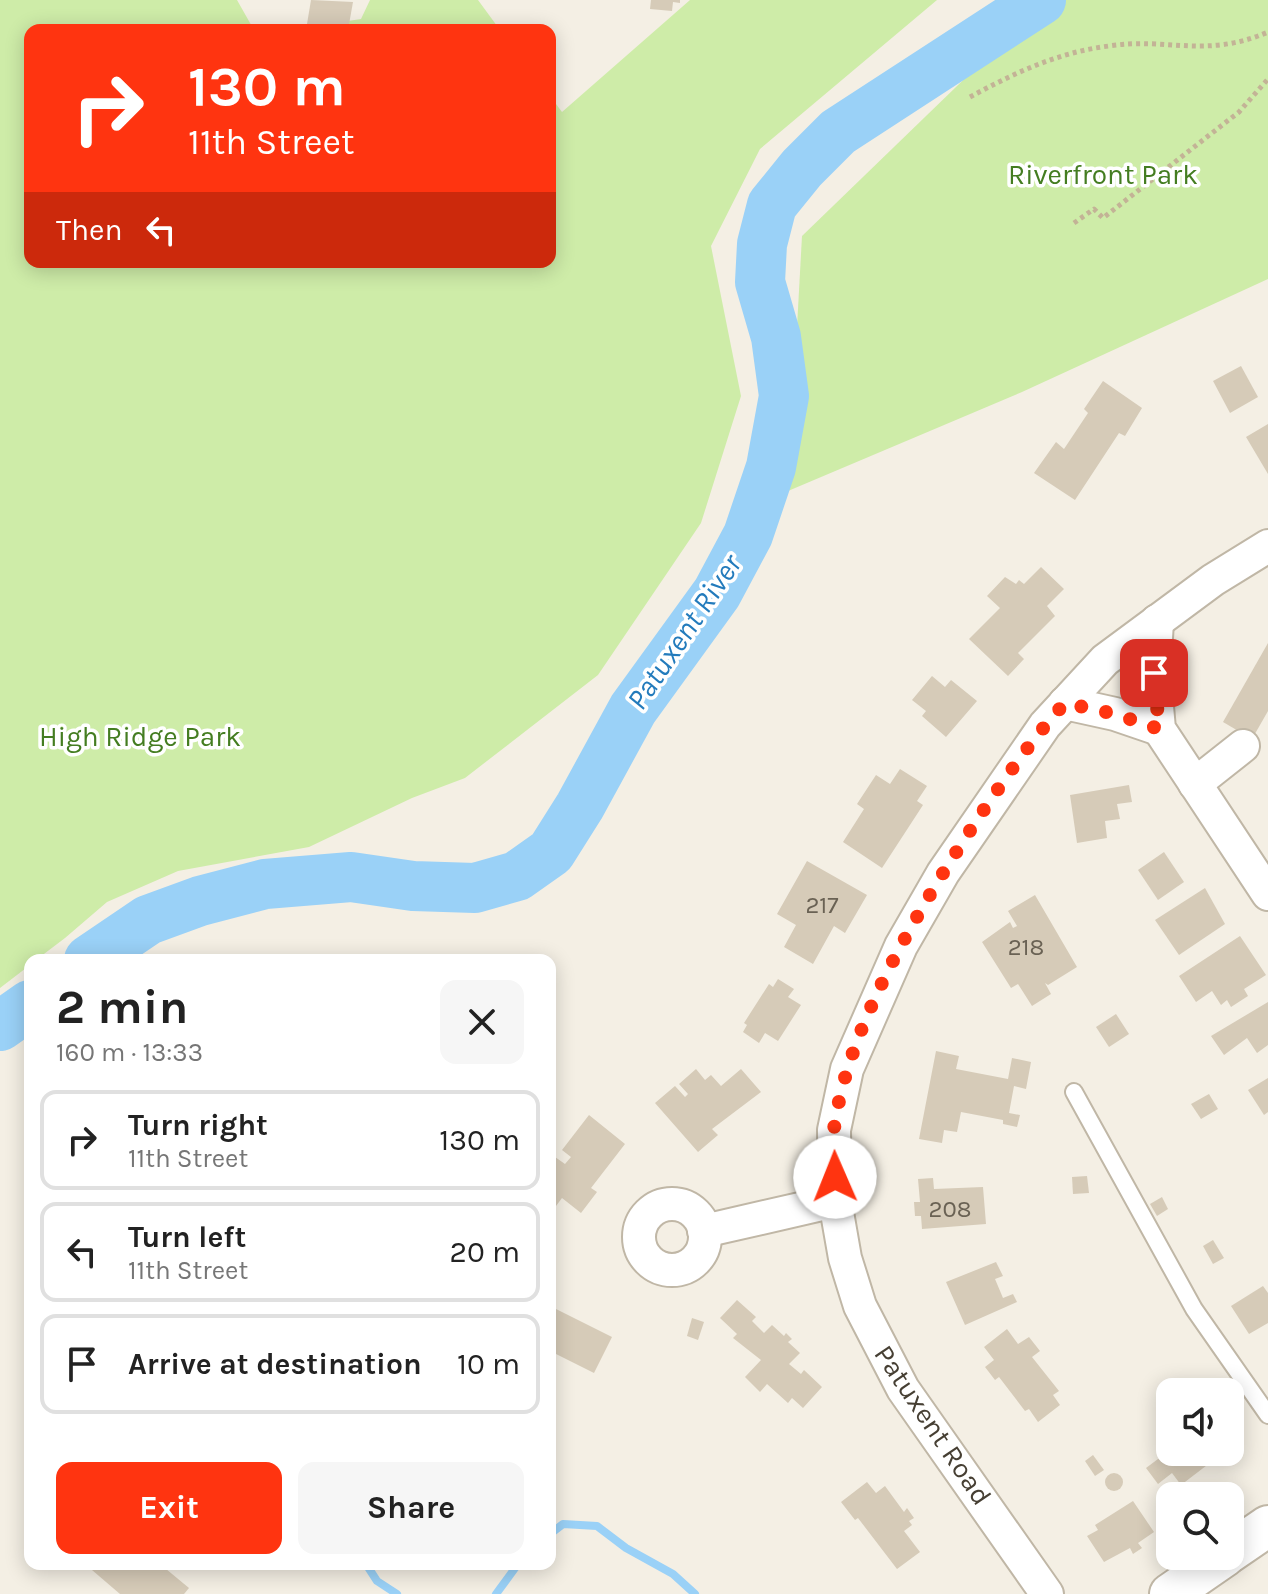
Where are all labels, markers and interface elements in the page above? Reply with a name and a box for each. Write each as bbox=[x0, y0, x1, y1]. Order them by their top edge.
text: 130 m bbox=[188, 54, 346, 119]
icon: right bbox=[56, 56, 160, 160]
text: 11th Street bbox=[188, 121, 354, 163]
park label: Riverfront Park bbox=[1008, 158, 1198, 191]
icon: left bbox=[139, 208, 183, 252]
text: Then bbox=[56, 212, 123, 248]
water label: Patuxent River bbox=[619, 546, 750, 716]
pin bbox=[1120, 639, 1188, 707]
icon: arrive bbox=[1132, 651, 1176, 695]
park label: High Ridge Park bbox=[39, 720, 241, 753]
house number: 217 bbox=[805, 891, 839, 919]
house number: 218 bbox=[1008, 933, 1044, 961]
text: 2 min bbox=[56, 979, 188, 1035]
button: close bbox=[440, 980, 524, 1064]
text: 160 m · 13:33 bbox=[56, 1037, 203, 1068]
text: Turn right bbox=[128, 1107, 268, 1143]
icon: right bbox=[60, 1118, 104, 1162]
text: 130 m bbox=[439, 1122, 520, 1158]
position arrow bbox=[793, 1135, 877, 1219]
text: 11th Street bbox=[128, 1143, 248, 1174]
house number: 208 bbox=[929, 1195, 971, 1223]
text: Turn left bbox=[128, 1219, 246, 1255]
icon: left bbox=[60, 1230, 104, 1274]
text: 20 m bbox=[450, 1234, 520, 1270]
text: 11th Street bbox=[128, 1255, 248, 1286]
street label: Patuxent Road bbox=[867, 1339, 999, 1511]
icon: arrive bbox=[60, 1342, 104, 1386]
text: Arrive at destination bbox=[128, 1346, 422, 1382]
text: 10 m bbox=[457, 1346, 520, 1382]
map controls bbox=[1156, 1378, 1244, 1570]
button: sound bbox=[1156, 1378, 1244, 1466]
button: Exit bbox=[56, 1462, 282, 1554]
button: Share bbox=[298, 1462, 524, 1554]
button: search bbox=[1156, 1482, 1244, 1570]

